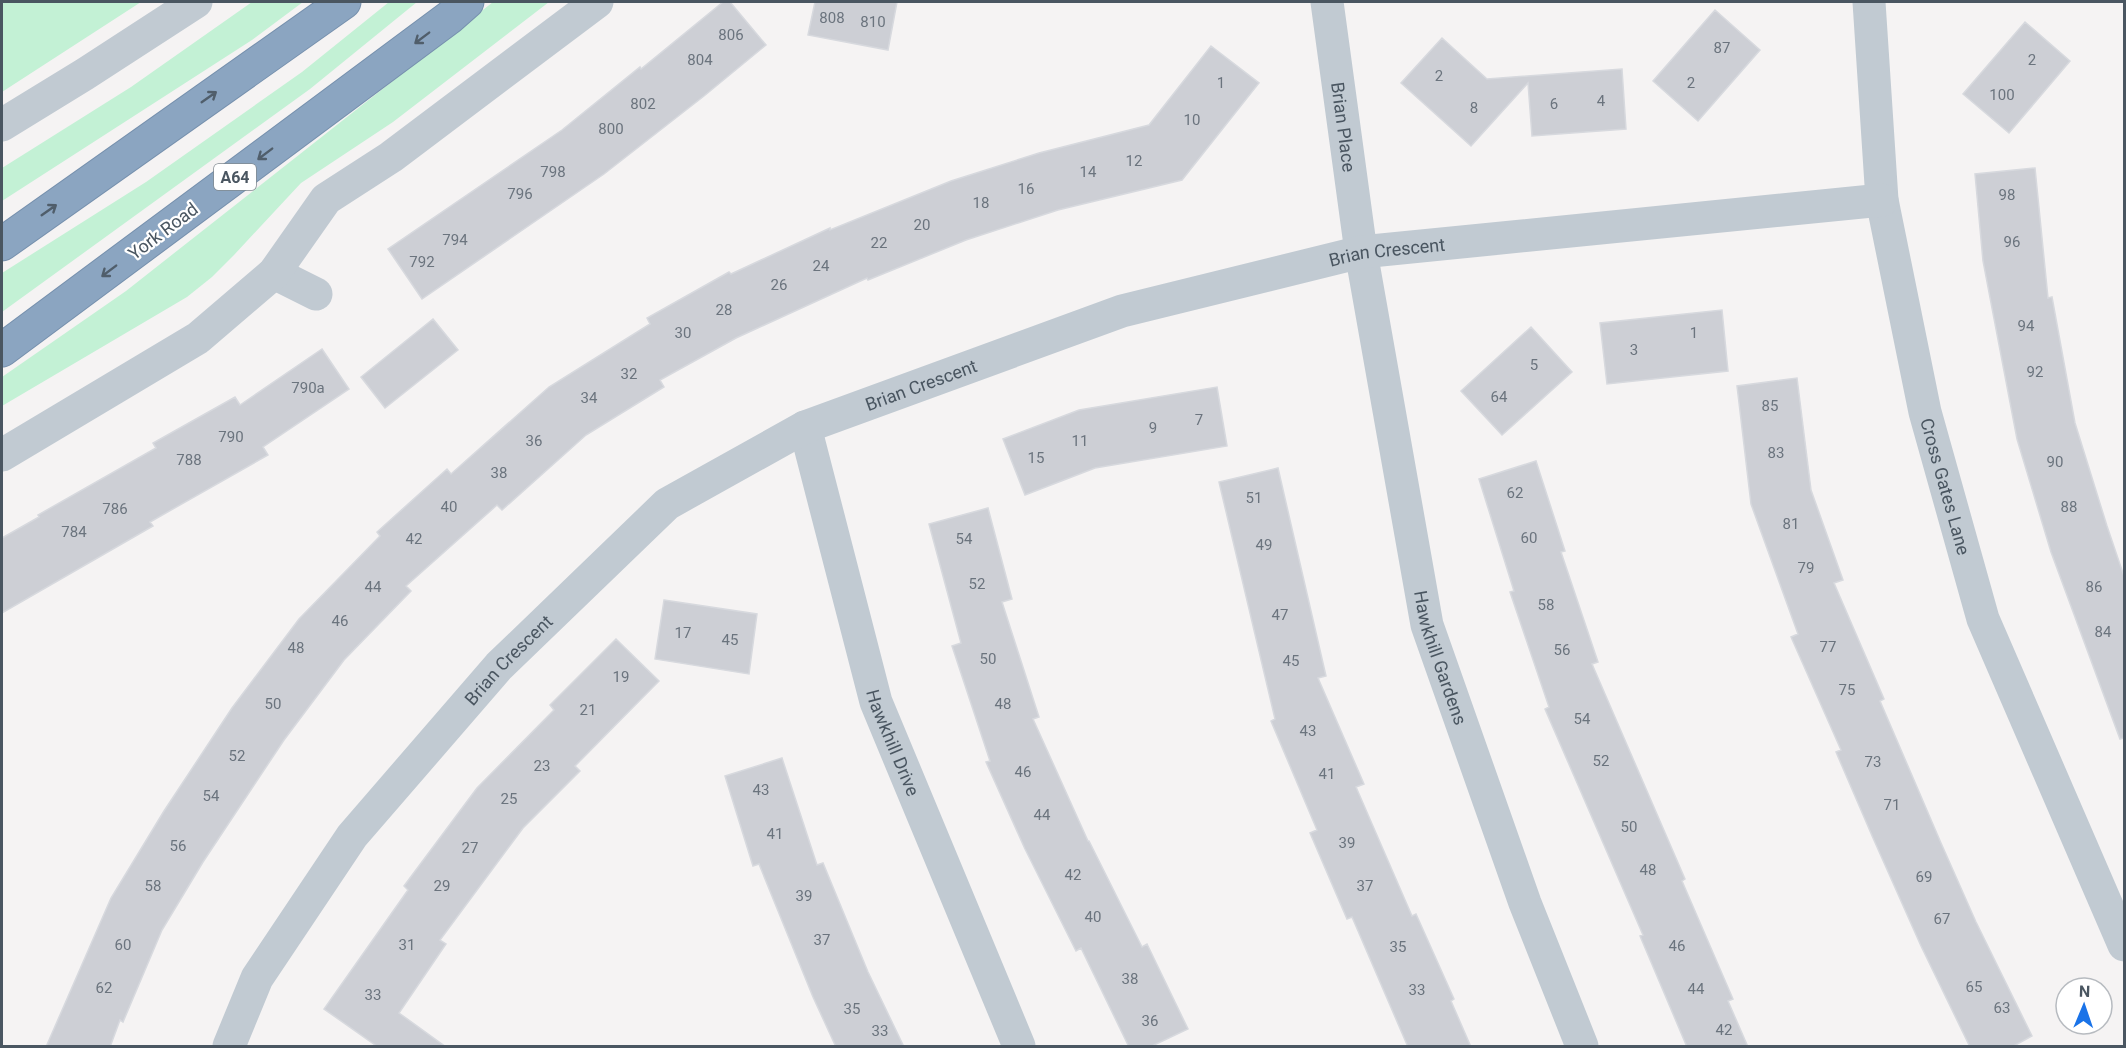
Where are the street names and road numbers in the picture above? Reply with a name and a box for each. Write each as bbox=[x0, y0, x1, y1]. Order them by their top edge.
street label: Brian Place bbox=[1327, 81, 1360, 173]
road number: A64 bbox=[214, 164, 256, 190]
street label: York Road bbox=[124, 198, 202, 264]
street label: Brian Crescent bbox=[1327, 233, 1446, 270]
street label: Brian Crescent bbox=[862, 355, 980, 415]
street label: Cross Gates Lane bbox=[1917, 416, 1975, 557]
street label: Hawkhill Gardens bbox=[1411, 589, 1472, 727]
street label: Brian Crescent bbox=[460, 610, 556, 709]
street label: Hawkhill Drive bbox=[863, 687, 924, 799]

